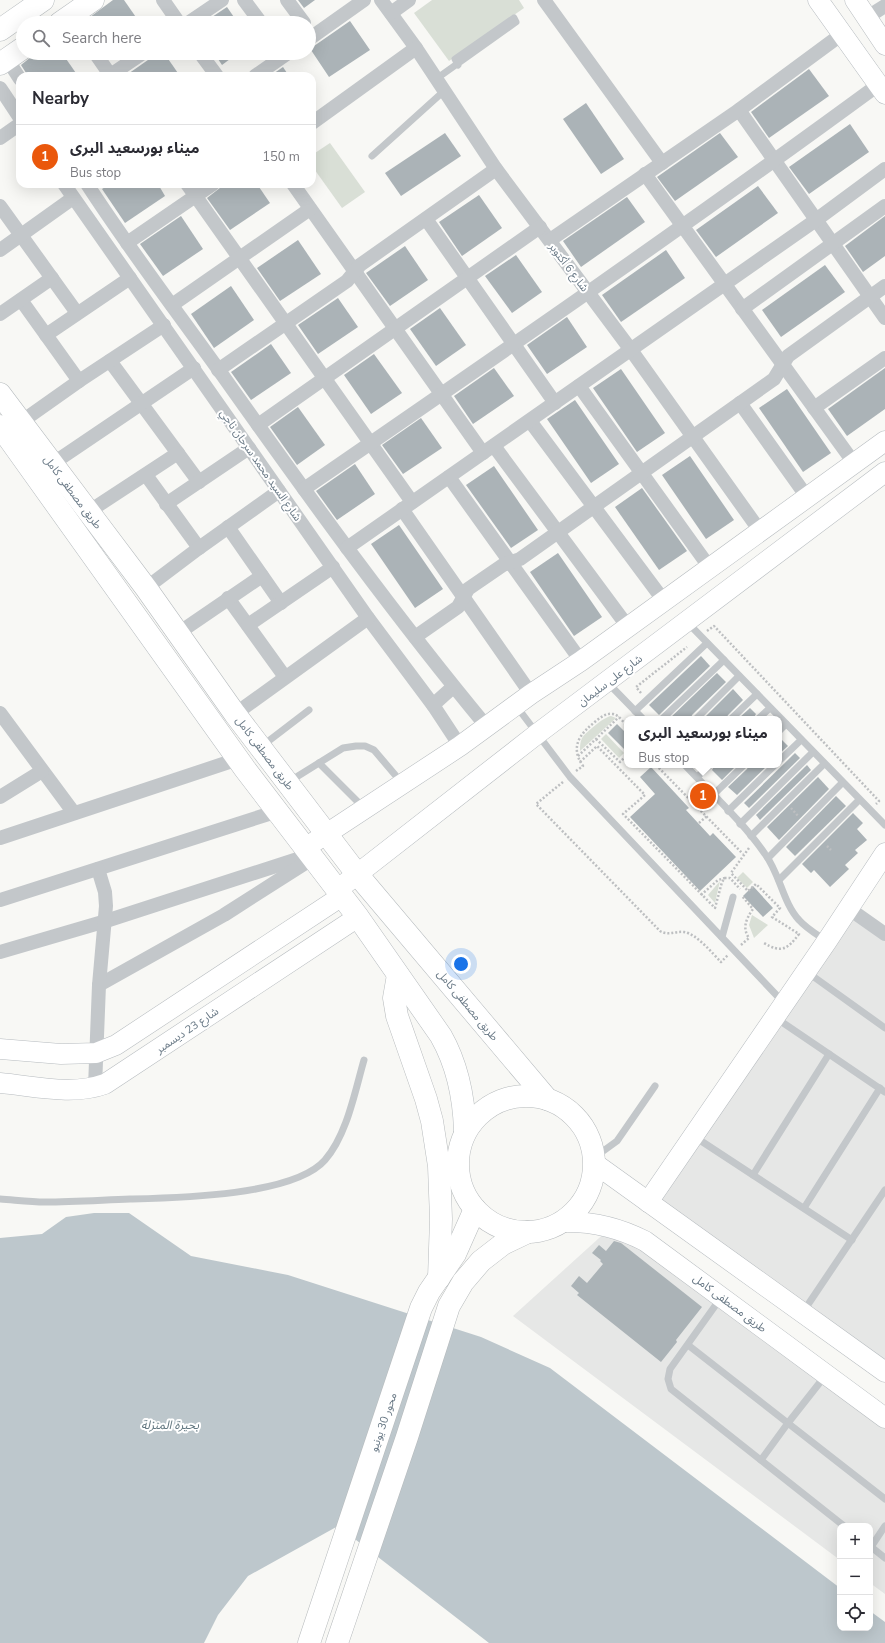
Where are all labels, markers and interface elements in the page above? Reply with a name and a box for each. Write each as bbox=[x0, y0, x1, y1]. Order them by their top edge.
search box bbox=[16, 16, 316, 60]
icon: search bbox=[30, 27, 52, 49]
text: Search here bbox=[62, 28, 142, 48]
text: Nearby bbox=[32, 87, 89, 110]
text: ميناء بورسعيد البرى bbox=[70, 138, 199, 158]
text: 1 bbox=[41, 148, 49, 166]
text: 150 m bbox=[262, 148, 300, 166]
text: Bus stop bbox=[70, 164, 121, 182]
street label: شارع 6 أكتوبر bbox=[545, 239, 592, 295]
street label: شارع السيد محمد سرحان ناجي bbox=[215, 407, 305, 525]
street label: طريق مصطفى كامل bbox=[40, 452, 105, 532]
street label: شارع على سليمان bbox=[575, 651, 646, 710]
street label: طريق مصطفى كامل bbox=[232, 713, 297, 793]
popup bbox=[624, 716, 782, 768]
text: ميناء بورسعيد البرى bbox=[638, 723, 768, 743]
text: Bus stop bbox=[638, 749, 689, 767]
pin: 1 bbox=[690, 781, 716, 811]
your location bbox=[451, 954, 471, 974]
street label: طريق مصطفى كامل bbox=[433, 967, 502, 1044]
street label: شارع 23 ديسمبر bbox=[152, 1004, 222, 1058]
street label: طريق مصطفى كامل bbox=[690, 1271, 770, 1336]
street label: محور 30 يونيو bbox=[366, 1390, 401, 1454]
water label: بحيرة المنزلة bbox=[141, 1417, 200, 1433]
map controls bbox=[837, 1523, 873, 1631]
button: + bbox=[837, 1523, 873, 1559]
button: − bbox=[837, 1559, 873, 1595]
button: locate bbox=[837, 1595, 873, 1631]

